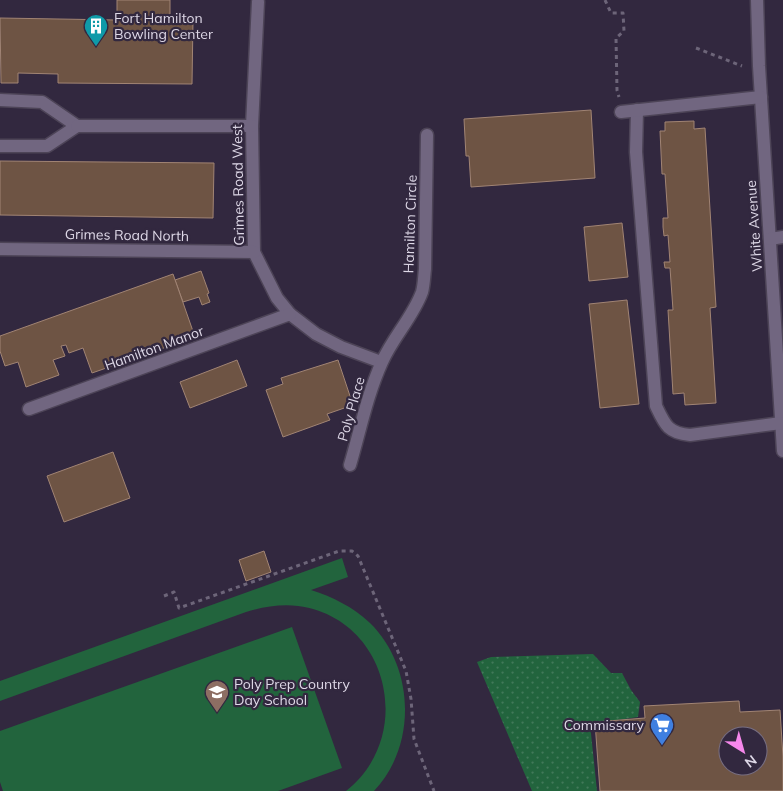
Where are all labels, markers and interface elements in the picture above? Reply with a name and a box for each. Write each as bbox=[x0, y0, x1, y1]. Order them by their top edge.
place label: Fort Hamilton Bowling Center bbox=[114, 9, 214, 43]
building icon: Fort Hamilton Bowling Center bbox=[83, 13, 109, 47]
street label: Grimes Road West bbox=[228, 124, 248, 246]
street label: Hamilton Circle bbox=[399, 174, 421, 274]
street label: White Avenue bbox=[742, 179, 766, 273]
street label: Grimes Road North bbox=[65, 225, 189, 245]
street label: Hamilton Manor bbox=[102, 321, 207, 374]
street label: Poly Place bbox=[333, 375, 369, 443]
place label: Poly Prep Country Day School bbox=[234, 675, 351, 709]
school or university icon: Poly Prep Country Day School bbox=[204, 679, 230, 713]
supermarket icon: Commissary bbox=[649, 712, 675, 746]
place label: Commissary bbox=[564, 716, 645, 734]
north arrow bbox=[718, 726, 768, 776]
text: N bbox=[741, 751, 760, 772]

